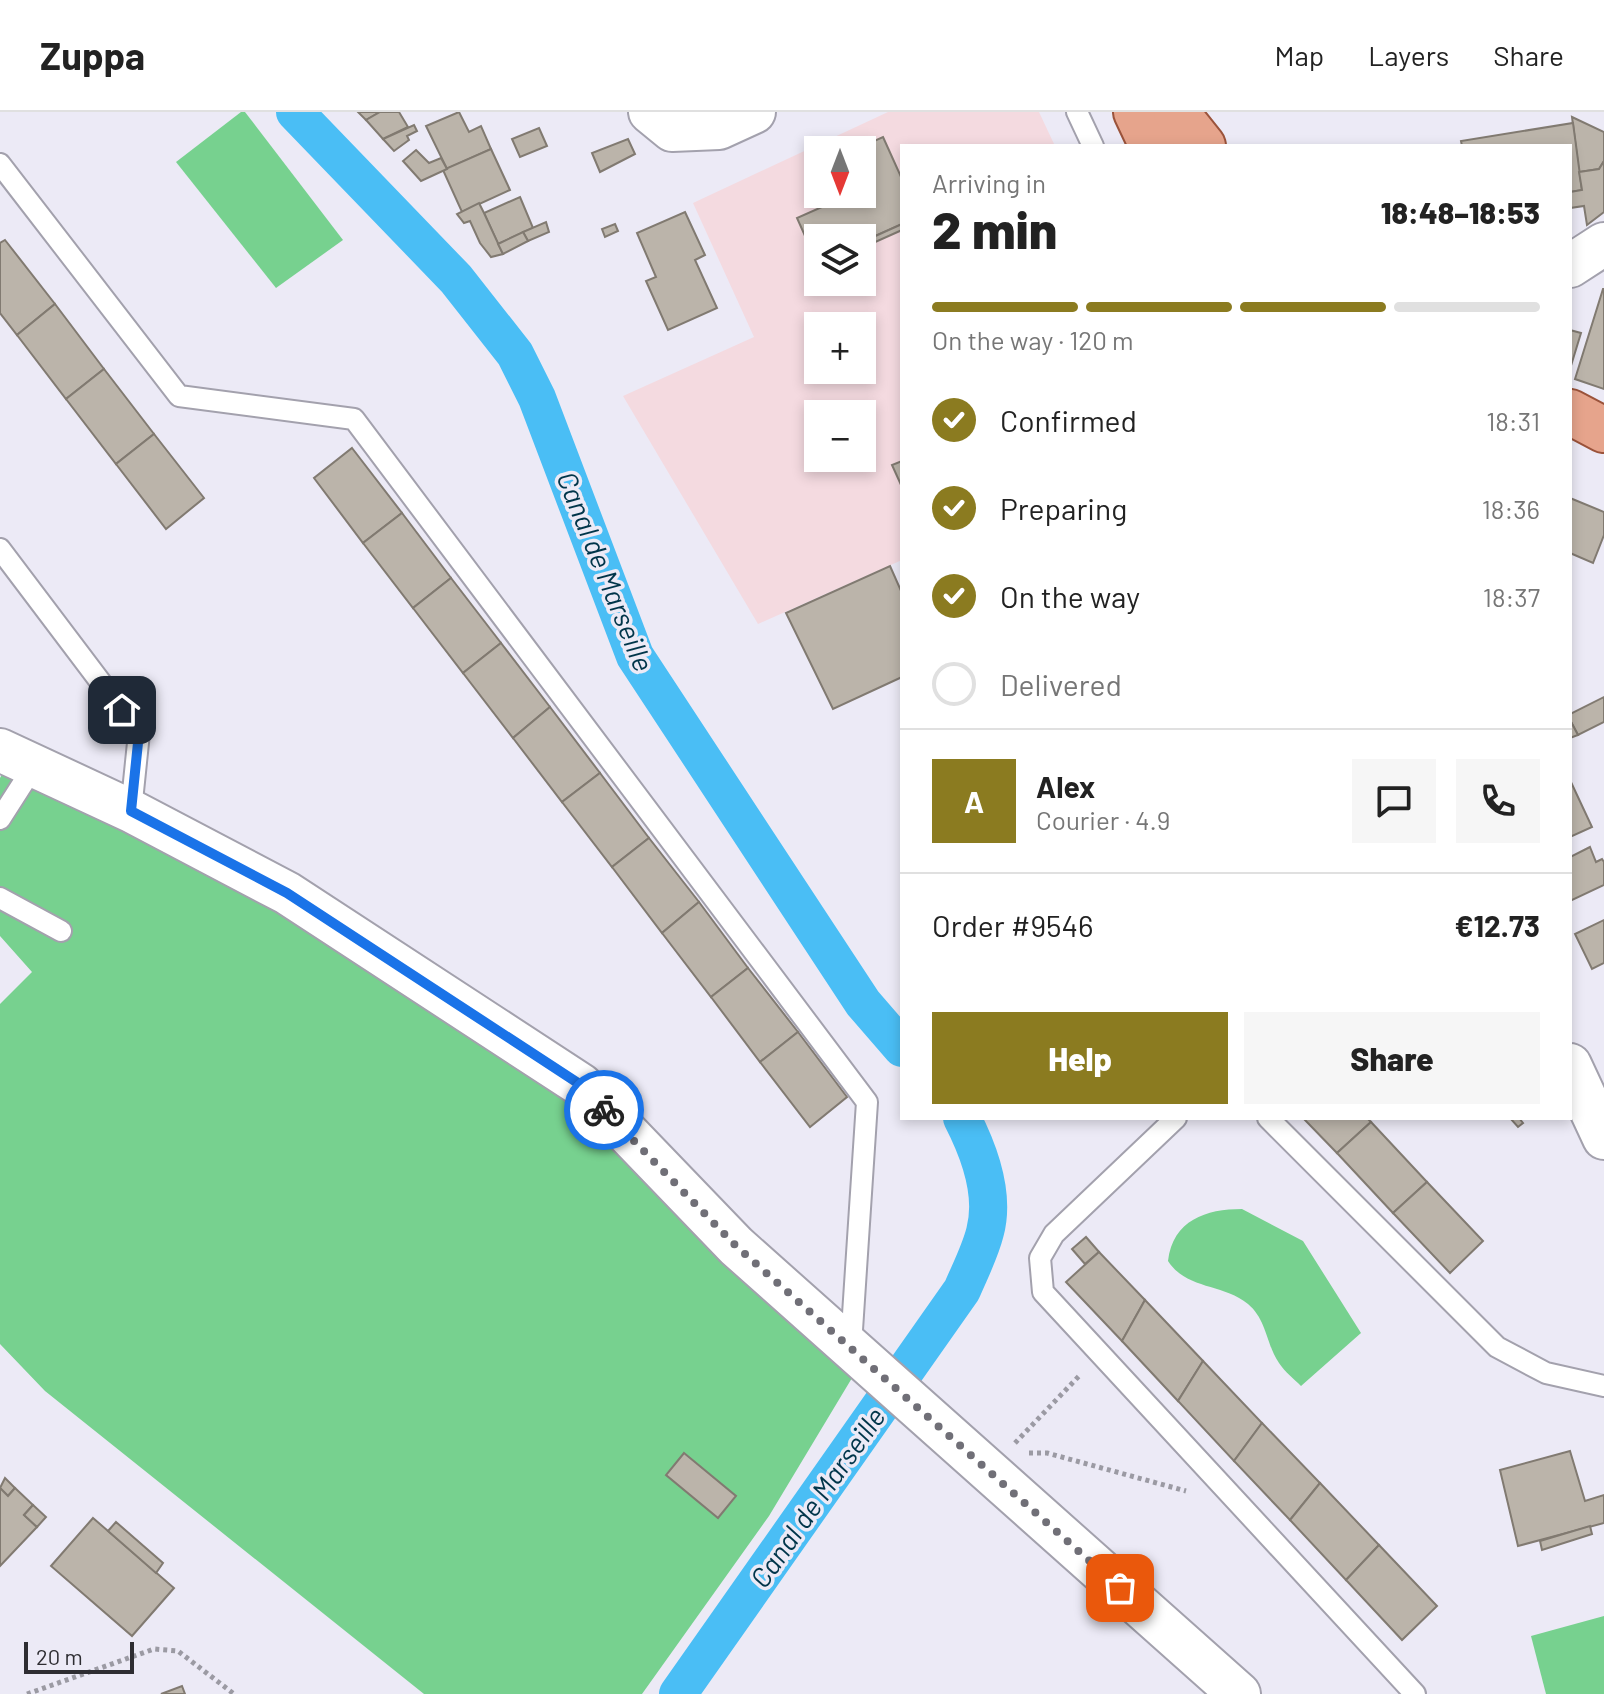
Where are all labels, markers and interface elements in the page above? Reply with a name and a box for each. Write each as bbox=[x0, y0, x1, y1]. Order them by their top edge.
text: Zuppa bbox=[40, 32, 145, 78]
text: Map bbox=[1274, 38, 1324, 72]
text: Layers bbox=[1368, 38, 1449, 72]
text: Share bbox=[1493, 38, 1564, 72]
north arrow bbox=[804, 136, 876, 208]
map controls bbox=[804, 136, 876, 472]
text: Arriving in bbox=[932, 167, 1046, 198]
text: 18:48–18:53 bbox=[1381, 194, 1540, 230]
text: 2 min bbox=[932, 197, 1057, 259]
button: layers bbox=[804, 224, 876, 296]
button: + bbox=[804, 312, 876, 384]
text: On the way · 120 m bbox=[932, 324, 1134, 355]
icon: check bbox=[932, 398, 976, 442]
button: − bbox=[804, 400, 876, 472]
text: Confirmed bbox=[1000, 402, 1137, 438]
text: 18:31 bbox=[1486, 405, 1540, 436]
water label: Canal de Marseille bbox=[550, 466, 662, 676]
icon: check bbox=[932, 486, 976, 530]
text: Preparing bbox=[1000, 490, 1127, 526]
text: 18:36 bbox=[1482, 493, 1540, 524]
icon: check bbox=[932, 574, 976, 618]
text: On the way bbox=[1000, 578, 1140, 614]
text: 18:37 bbox=[1483, 581, 1540, 612]
text: Delivered bbox=[1000, 666, 1122, 702]
pin bbox=[88, 676, 156, 744]
icon: home bbox=[100, 688, 144, 732]
button: chat bbox=[1352, 759, 1436, 843]
button: phone bbox=[1456, 759, 1540, 843]
text: Alex bbox=[1036, 768, 1095, 804]
text: A bbox=[964, 783, 984, 819]
text: Courier · 4.9 bbox=[1036, 804, 1170, 835]
text: Order #9546 bbox=[932, 907, 1094, 943]
text: €12.73 bbox=[1454, 907, 1540, 943]
button: Help bbox=[932, 1012, 1228, 1104]
button: Share bbox=[1244, 1012, 1540, 1104]
courier bbox=[564, 1070, 644, 1150]
icon: bike bbox=[582, 1088, 626, 1132]
water label: Canal de Marseille bbox=[742, 1400, 892, 1594]
pin bbox=[1086, 1554, 1154, 1622]
icon: bag bbox=[1098, 1566, 1142, 1610]
scale bar bbox=[24, 1638, 134, 1674]
text: 20 m bbox=[36, 1643, 83, 1669]

